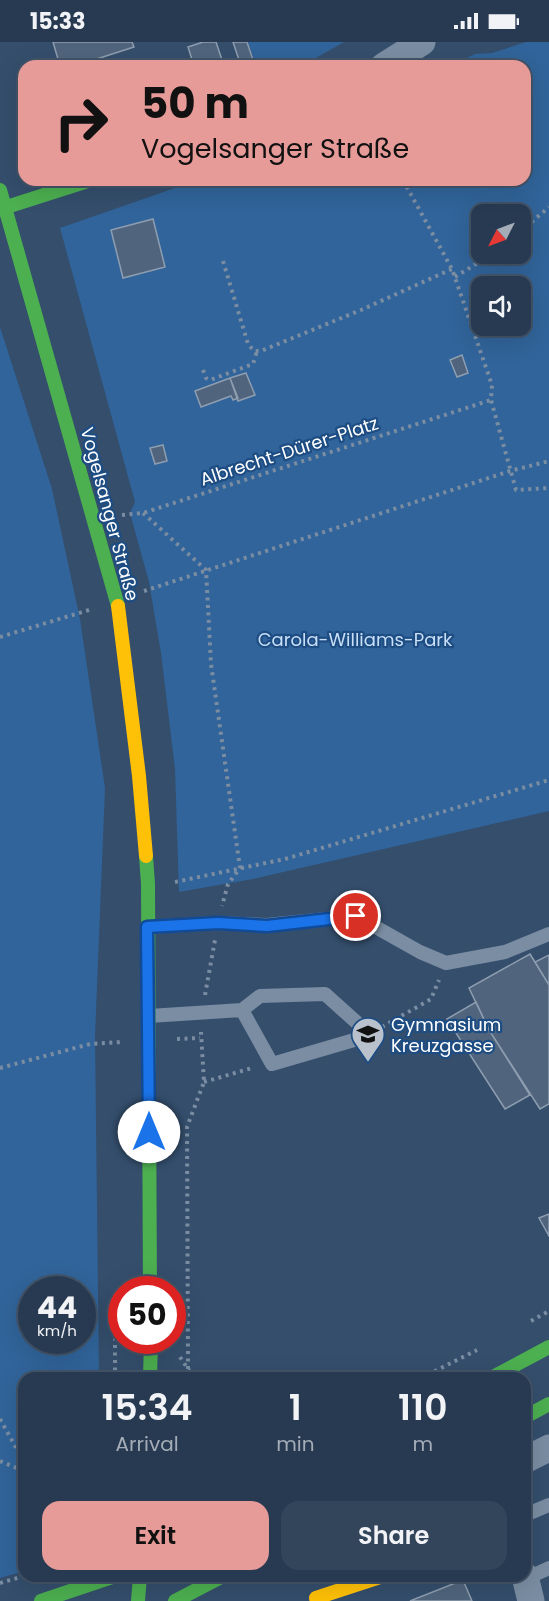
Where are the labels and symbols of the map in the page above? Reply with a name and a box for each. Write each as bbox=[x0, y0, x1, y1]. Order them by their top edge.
north arrow bbox=[471, 204, 531, 264]
street label: Albrecht-Dürer-Platz bbox=[197, 410, 381, 492]
street label: Vogelsanger Straße bbox=[75, 424, 145, 604]
park label: Carola-Williams-Park bbox=[258, 627, 453, 652]
pin bbox=[330, 890, 381, 941]
place label: Gymnasium Kreuzgasse bbox=[391, 1012, 501, 1058]
school or university icon: Gymnasium Kreuzgasse bbox=[350, 1016, 386, 1063]
position arrow bbox=[117, 1100, 181, 1164]
speed limit sign: 50 bbox=[108, 1276, 186, 1354]

